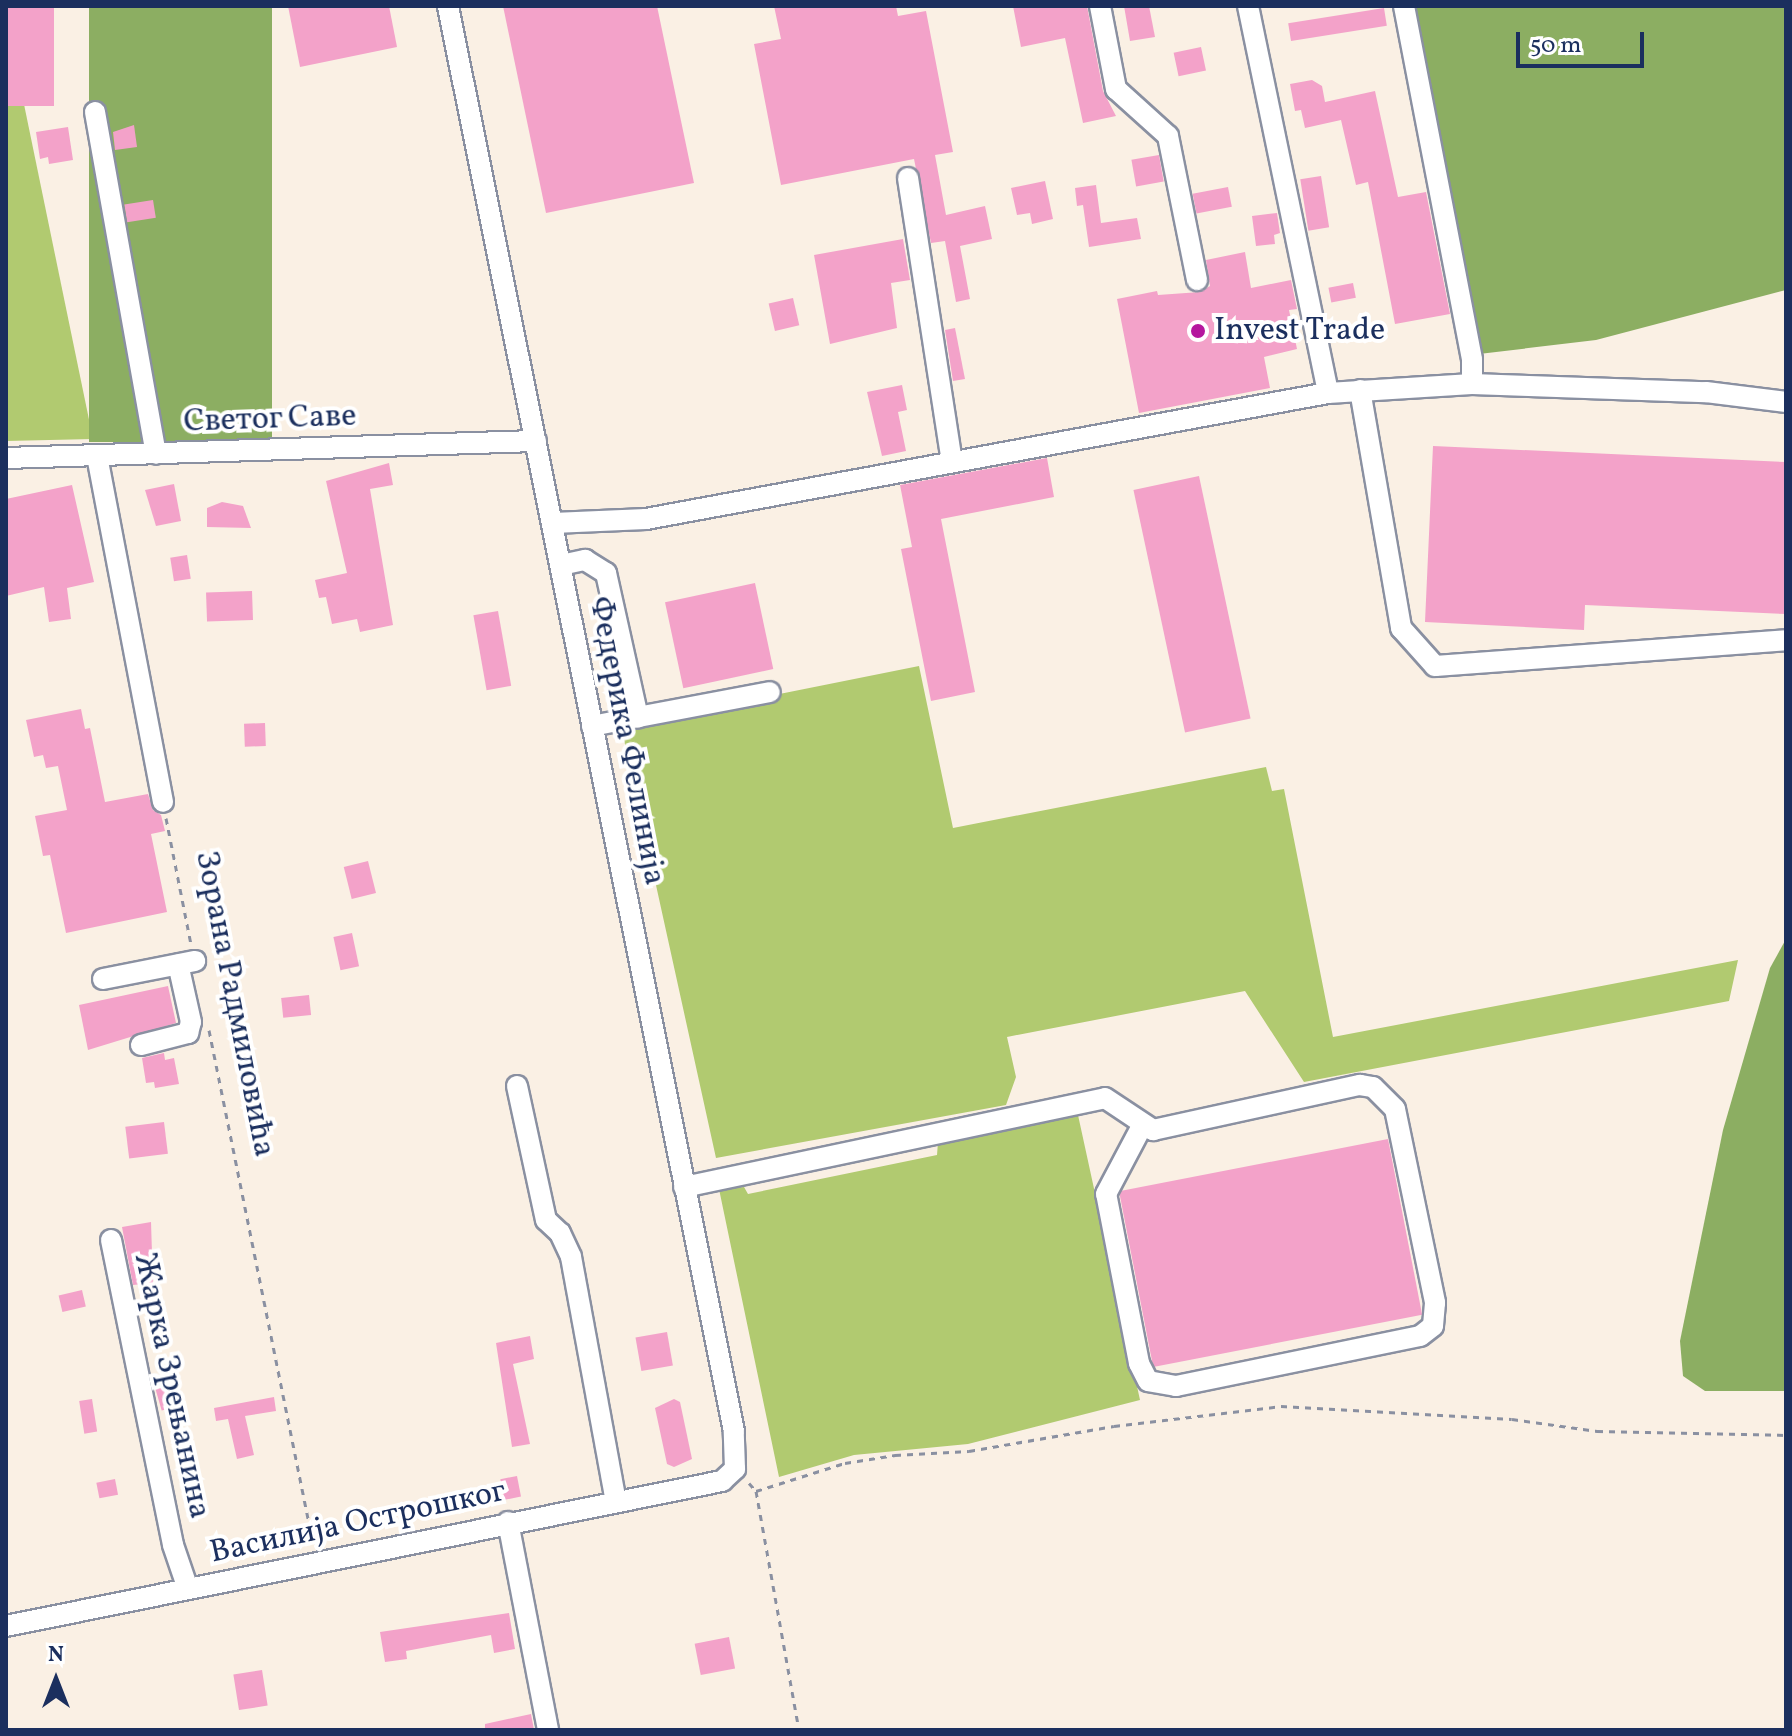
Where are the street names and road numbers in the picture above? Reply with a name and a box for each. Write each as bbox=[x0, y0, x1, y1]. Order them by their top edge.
street label: Светог Саве bbox=[182, 398, 358, 442]
street label: Федерика Фелинија bbox=[579, 593, 673, 889]
street label: Зорана Радмиловића bbox=[186, 848, 282, 1160]
street label: Жарка Зрењанина bbox=[124, 1250, 218, 1522]
street label: Василија Острошког bbox=[207, 1473, 509, 1573]

